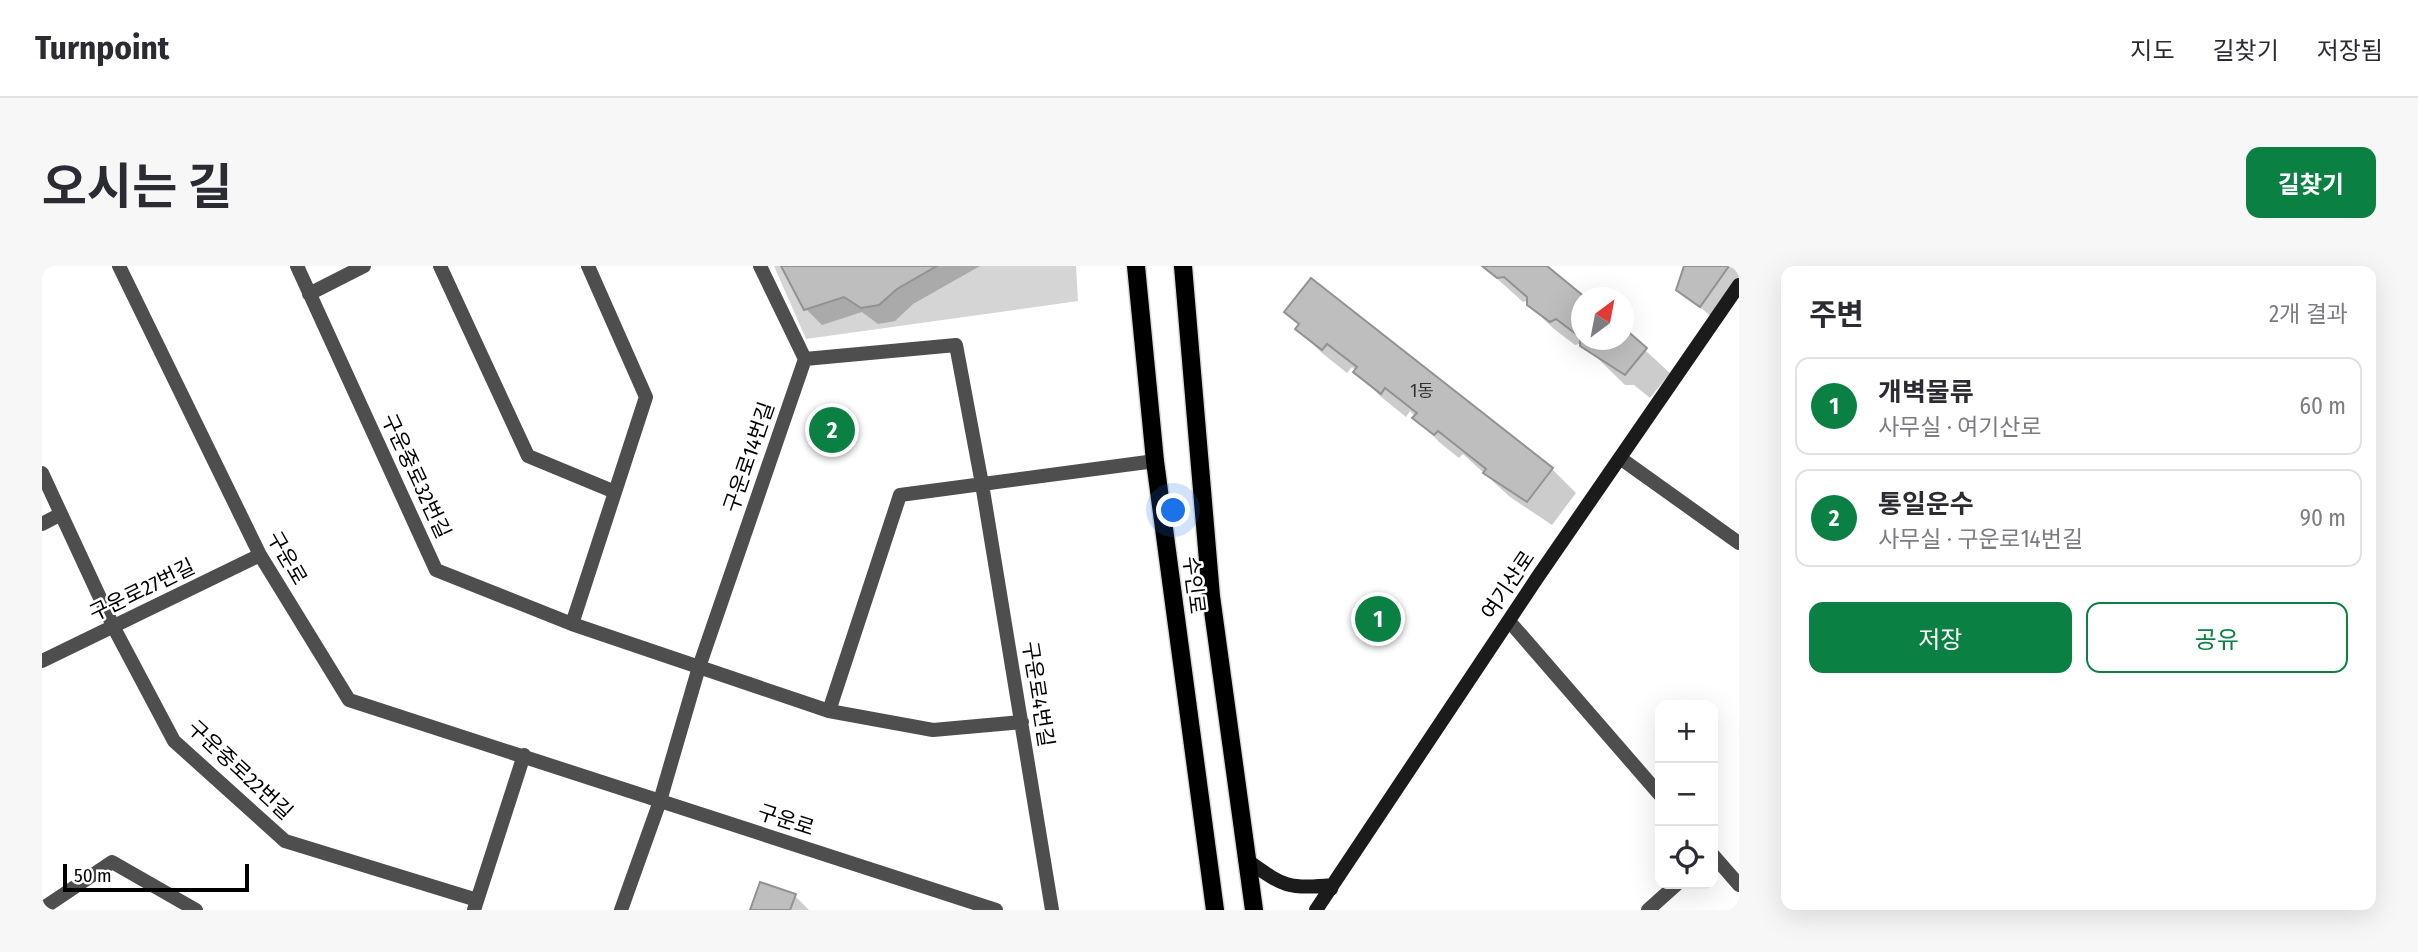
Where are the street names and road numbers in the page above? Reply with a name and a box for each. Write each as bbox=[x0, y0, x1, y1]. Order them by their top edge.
street label: 구운로14번길 bbox=[718, 398, 780, 516]
street label: 구운중로32번길 bbox=[376, 410, 456, 542]
street label: 구운로 bbox=[261, 526, 313, 590]
street label: 여기산로 bbox=[1476, 546, 1540, 624]
street label: 구운로27번길 bbox=[85, 553, 199, 627]
street label: 수인로 bbox=[1178, 555, 1210, 615]
street label: 구운로4번길 bbox=[1017, 639, 1059, 749]
street label: 구운중로22번길 bbox=[182, 715, 298, 825]
street label: 구운로 bbox=[754, 799, 818, 841]

